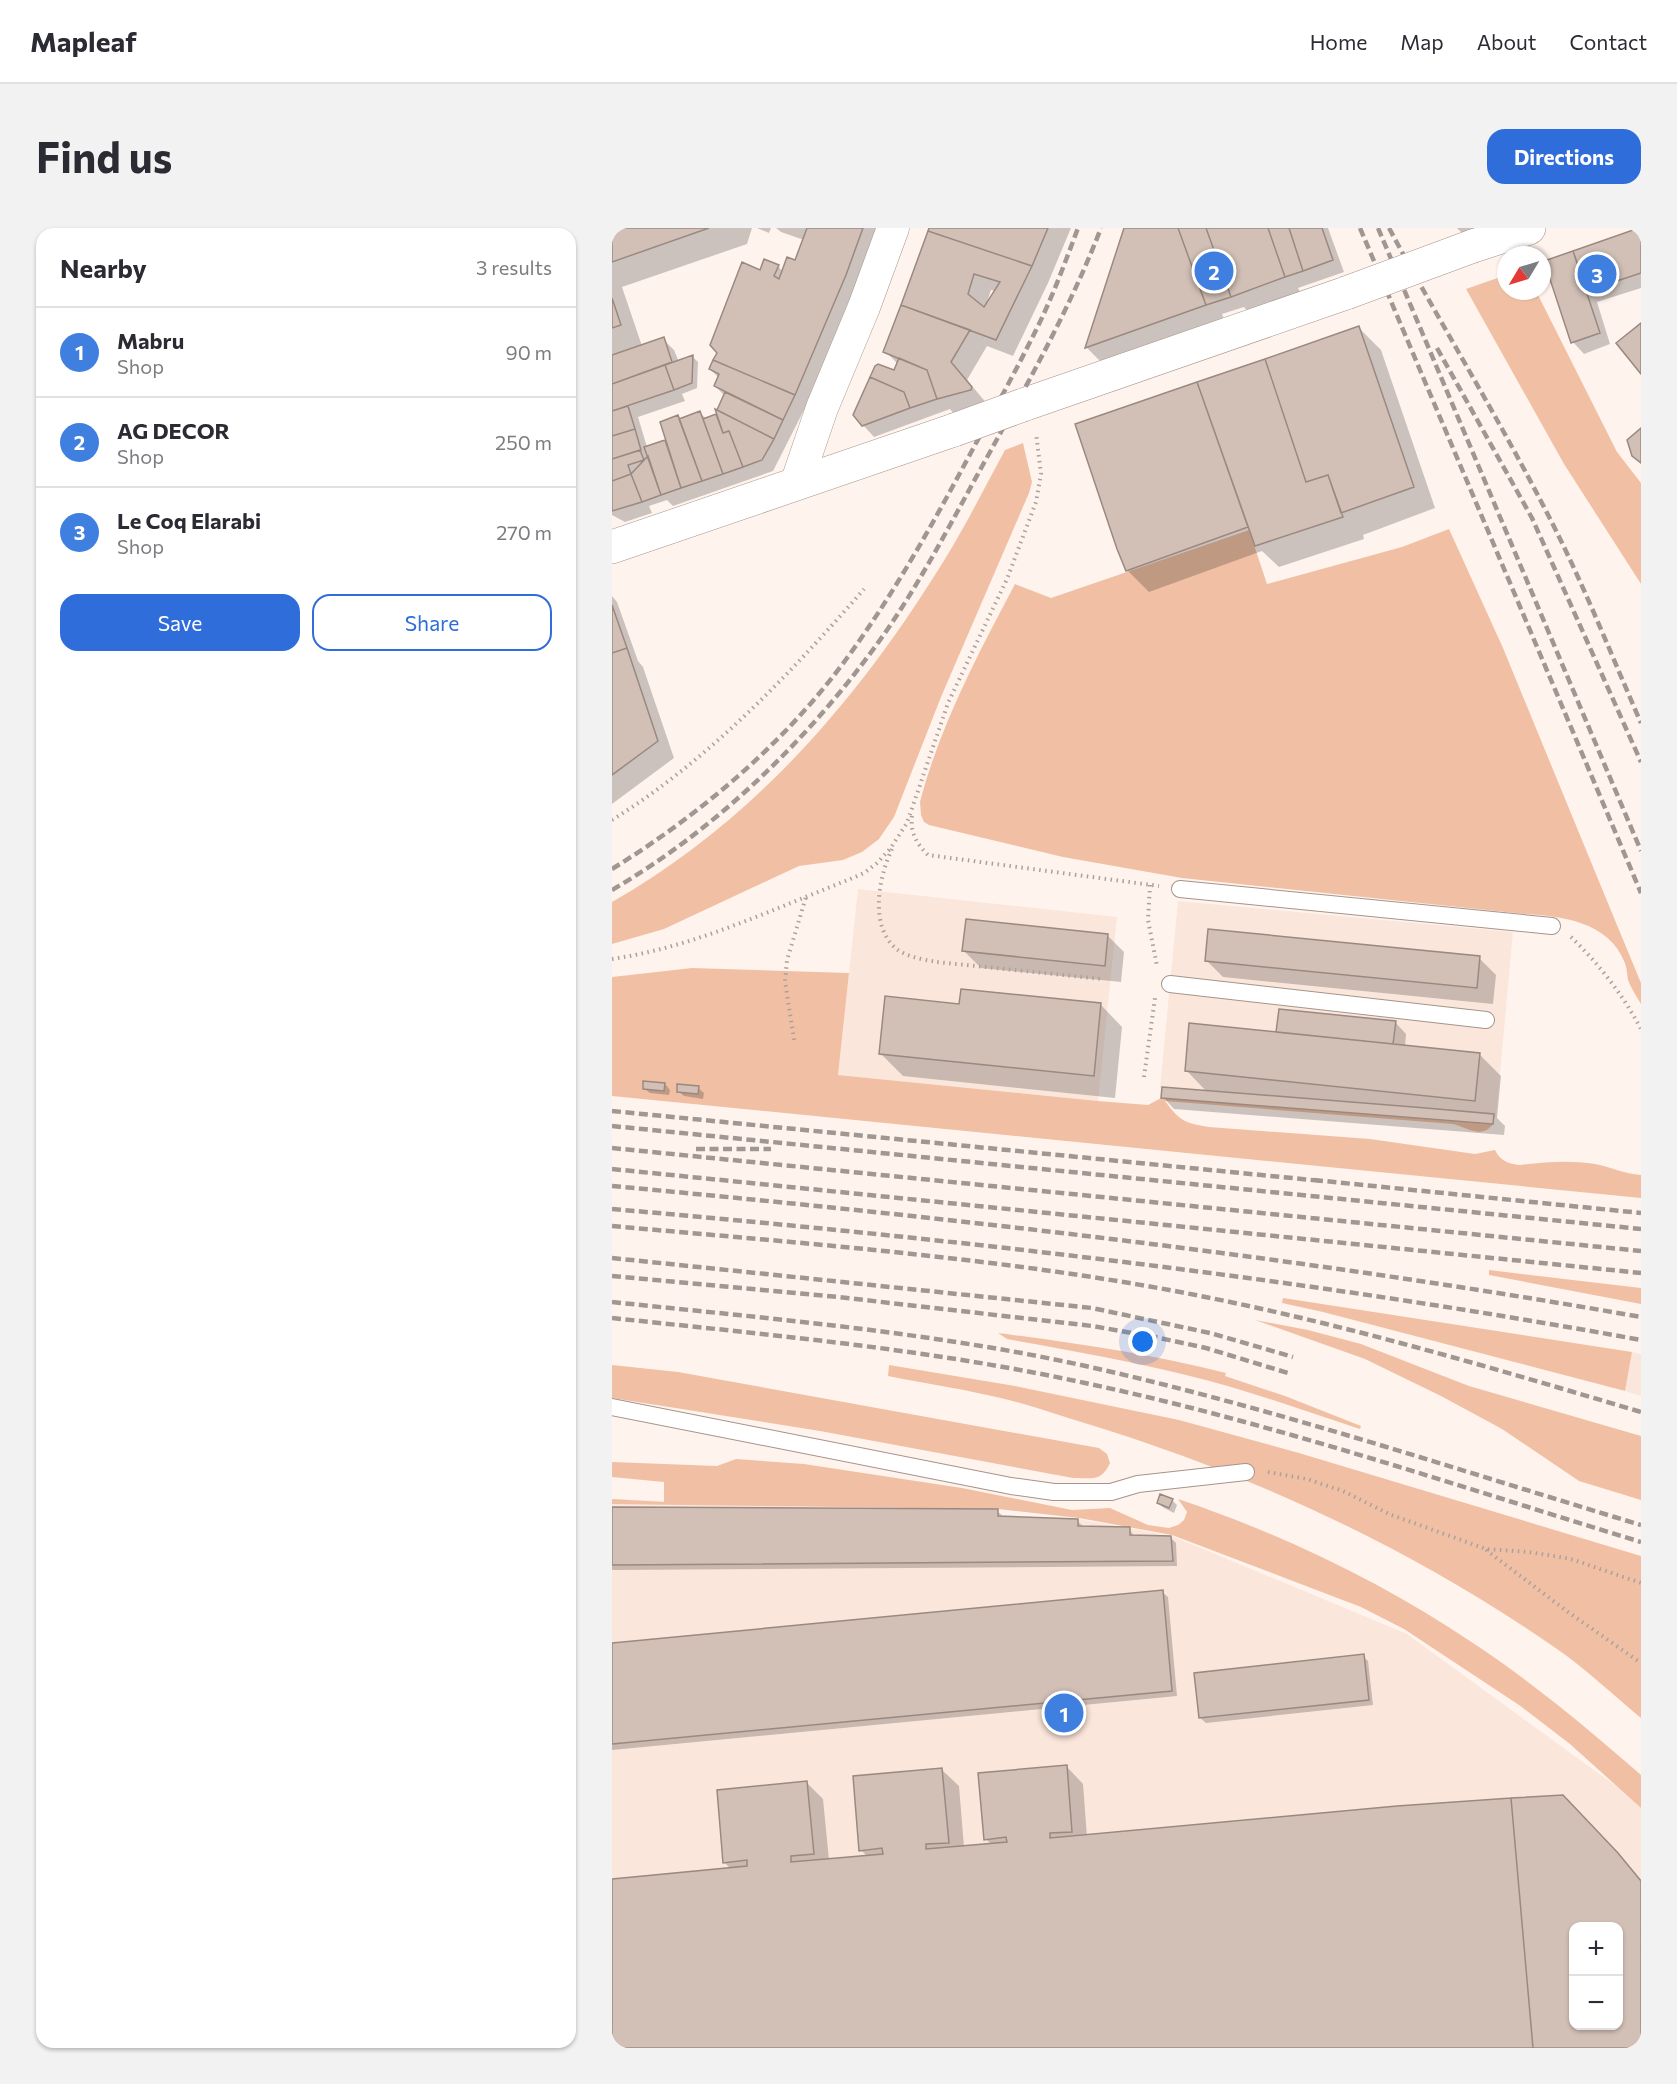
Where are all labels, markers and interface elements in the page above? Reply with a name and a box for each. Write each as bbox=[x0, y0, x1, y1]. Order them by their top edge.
text: Mapleaf bbox=[30, 24, 137, 58]
text: Home bbox=[1310, 29, 1367, 54]
text: Map bbox=[1400, 29, 1444, 54]
text: About bbox=[1477, 29, 1536, 54]
text: Contact bbox=[1569, 29, 1647, 54]
button: Directions bbox=[1487, 129, 1641, 184]
text: Find us bbox=[36, 130, 172, 182]
north arrow bbox=[1497, 246, 1551, 300]
pin: 2 bbox=[1194, 248, 1234, 294]
text: Nearby bbox=[60, 252, 147, 283]
pin: 3 bbox=[1578, 252, 1616, 296]
text: 3 results bbox=[476, 255, 552, 279]
text: Mabru bbox=[117, 327, 184, 354]
text: 1 bbox=[75, 340, 84, 364]
text: 90 m bbox=[506, 340, 552, 364]
text: Shop bbox=[117, 354, 164, 378]
text: AG DECOR bbox=[117, 417, 230, 444]
text: 2 bbox=[74, 430, 85, 454]
text: 250 m bbox=[495, 430, 552, 454]
text: Shop bbox=[117, 444, 164, 468]
text: Le Coq Elarabi bbox=[117, 507, 261, 534]
text: 3 bbox=[74, 520, 85, 544]
text: 270 m bbox=[496, 520, 552, 544]
text: Shop bbox=[117, 534, 164, 558]
button: Save bbox=[60, 594, 300, 651]
button: Share bbox=[312, 594, 552, 651]
your location bbox=[1128, 1327, 1157, 1356]
pin: 1 bbox=[1044, 1690, 1084, 1736]
map controls bbox=[1569, 1922, 1623, 2030]
button: + bbox=[1569, 1922, 1623, 1976]
button: − bbox=[1569, 1976, 1623, 2030]

